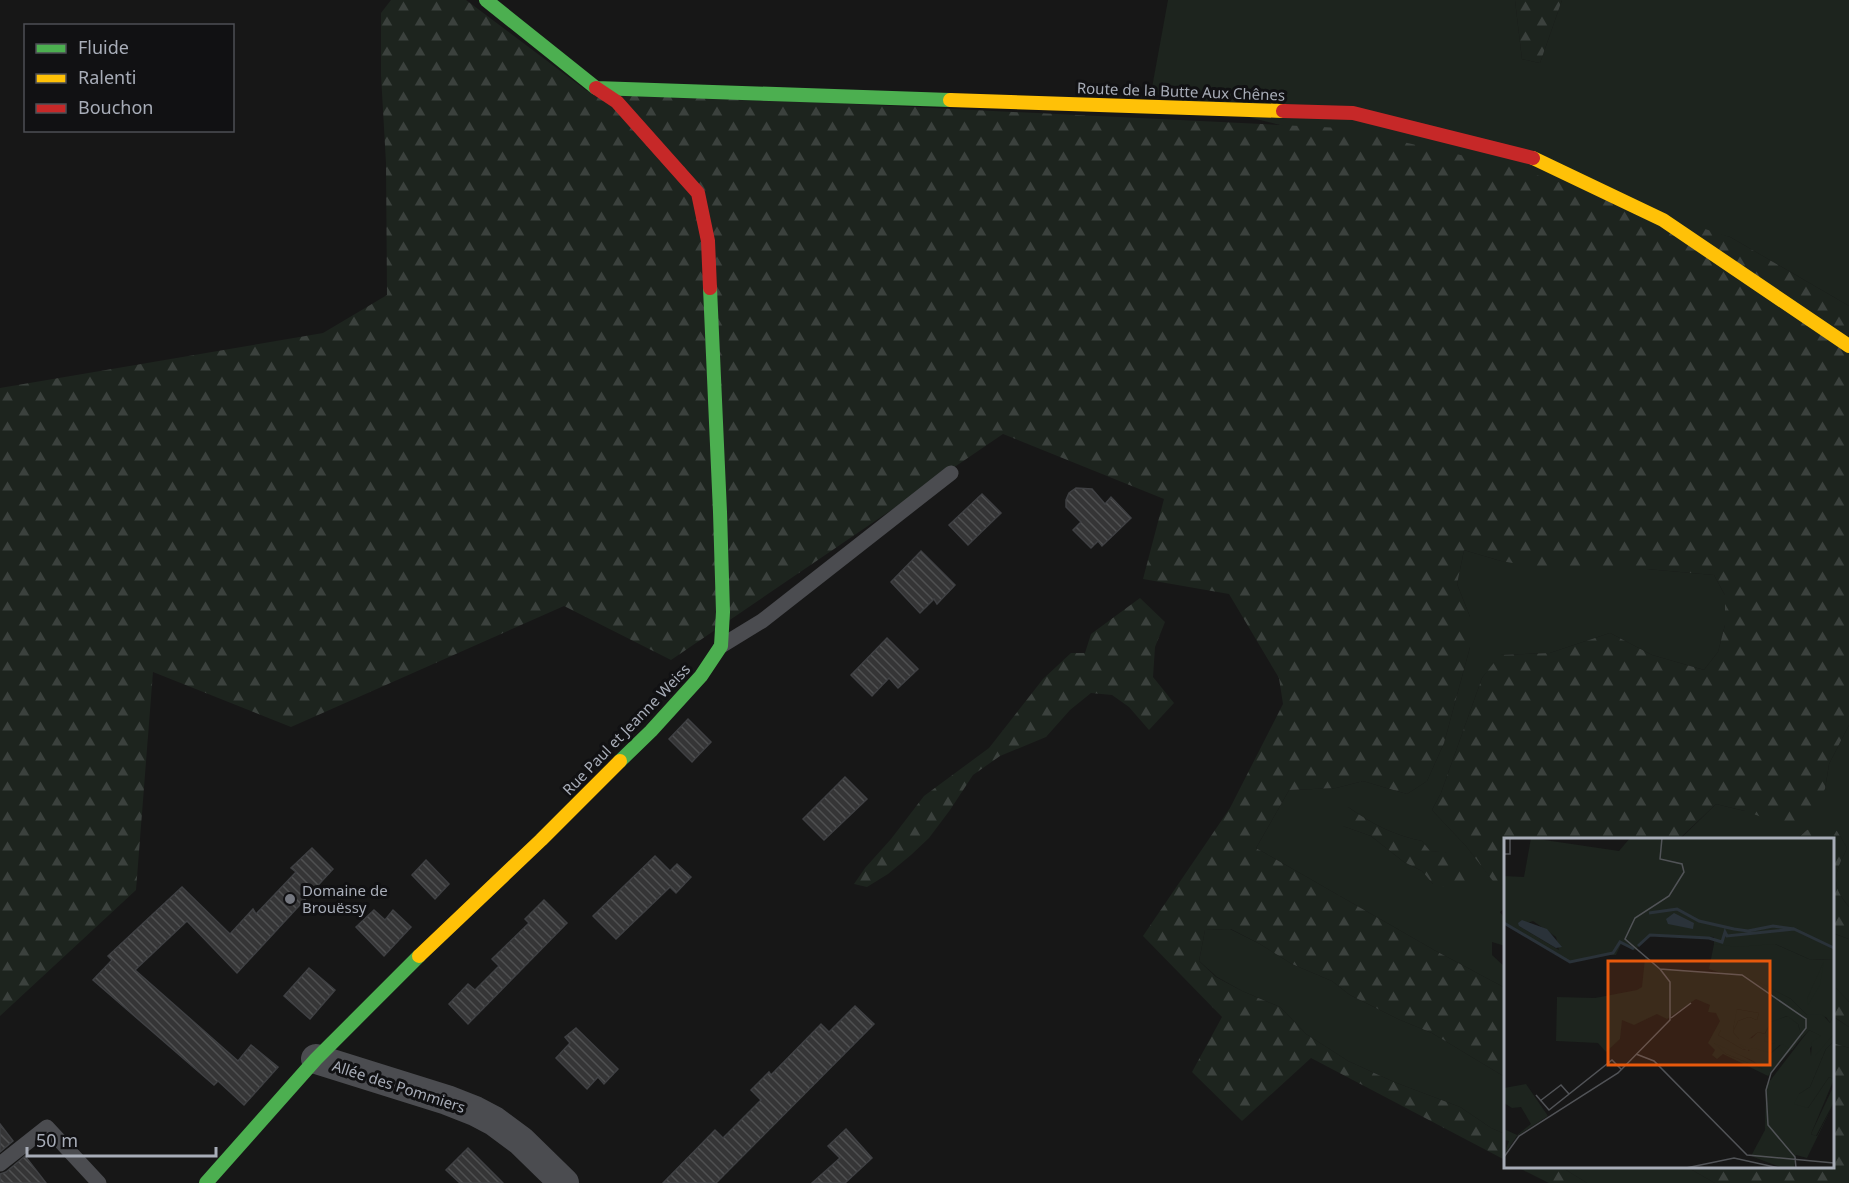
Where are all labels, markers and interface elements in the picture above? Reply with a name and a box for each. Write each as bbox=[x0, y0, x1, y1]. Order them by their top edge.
legend bbox=[24, 24, 234, 132]
text: Fluide bbox=[78, 35, 129, 59]
text: Ralenti bbox=[78, 65, 136, 89]
street label: Route de la Butte Aux Chênes bbox=[1077, 77, 1285, 105]
text: Bouchon bbox=[78, 95, 154, 119]
street label: Rue Paul et Jeanne Weiss bbox=[558, 659, 694, 799]
inset map bbox=[1504, 838, 1834, 1168]
place label: Domaine de Brouëssy bbox=[302, 880, 388, 917]
marker: Domaine de Brouëssy bbox=[283, 892, 297, 906]
street label: Allée des Pommiers bbox=[330, 1055, 468, 1117]
scale bar bbox=[27, 1120, 216, 1158]
text: 50 m bbox=[36, 1128, 78, 1152]

